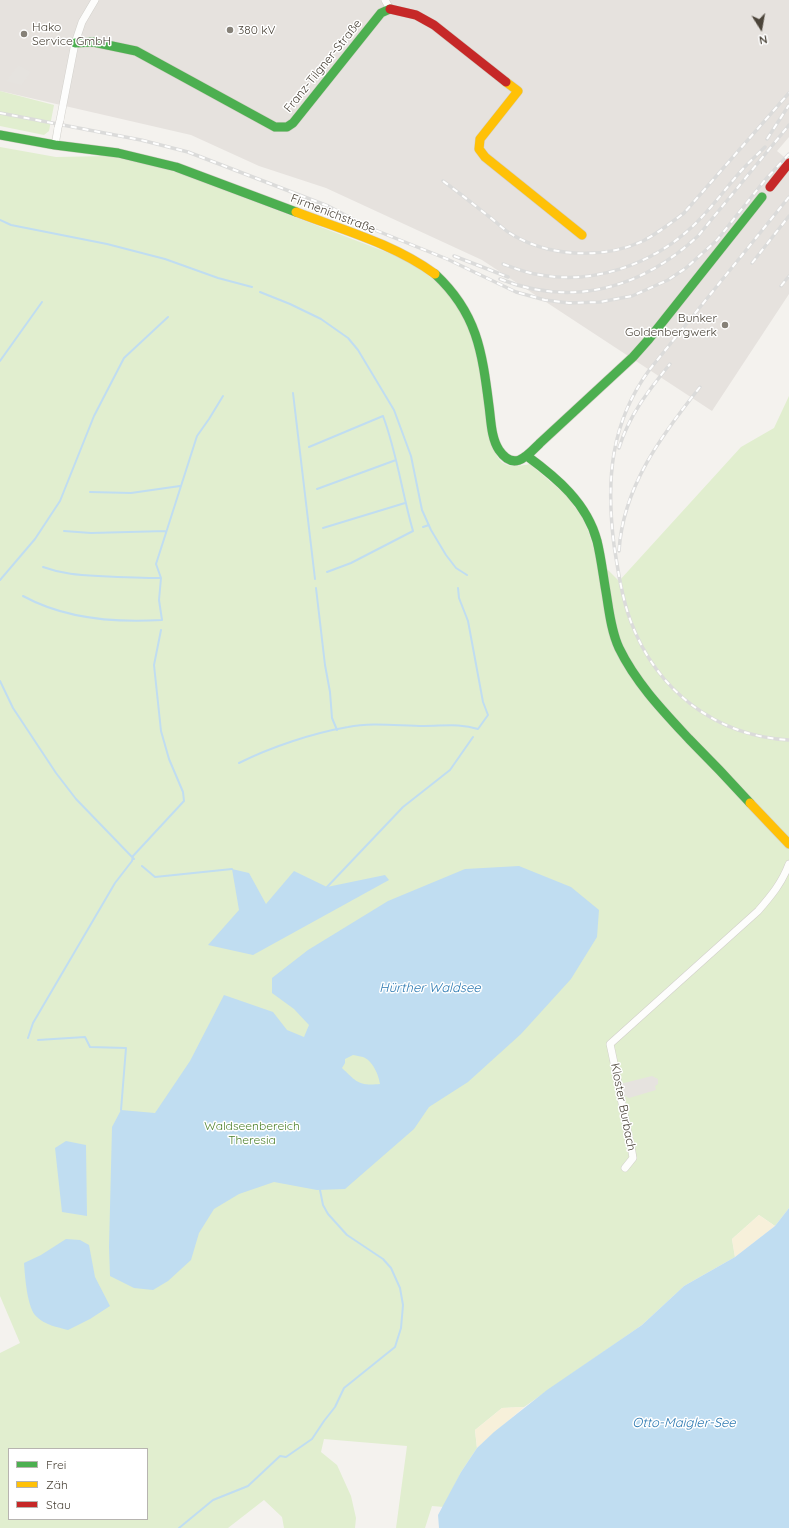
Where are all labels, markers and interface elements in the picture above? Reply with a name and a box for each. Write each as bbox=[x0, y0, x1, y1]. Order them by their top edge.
north arrow bbox=[741, 8, 781, 48]
street label: Franz-Tilgner-Straße bbox=[281, 17, 365, 115]
place label: Hako Service GmbH bbox=[32, 20, 111, 48]
place label: 380 kV bbox=[238, 23, 276, 37]
marker: 380 kV bbox=[225, 25, 235, 35]
marker: Hako Service GmbH bbox=[19, 29, 29, 39]
text: N bbox=[758, 32, 769, 47]
street label: Firmenichstraße bbox=[289, 191, 377, 237]
place label: Bunker Goldenbergwerk bbox=[625, 311, 717, 339]
marker: Bunker Goldenbergwerk bbox=[720, 320, 730, 330]
water label: Hürther Waldsee bbox=[379, 980, 481, 996]
street label: Kloster Burbach bbox=[607, 1062, 639, 1152]
park label: Waldseenbereich Theresia bbox=[204, 1119, 300, 1147]
water label: Otto-Maigler-See bbox=[632, 1415, 736, 1431]
legend bbox=[8, 1448, 148, 1520]
text: Frei bbox=[46, 1457, 66, 1472]
text: Zäh bbox=[46, 1477, 68, 1492]
text: Stau bbox=[46, 1497, 71, 1512]

